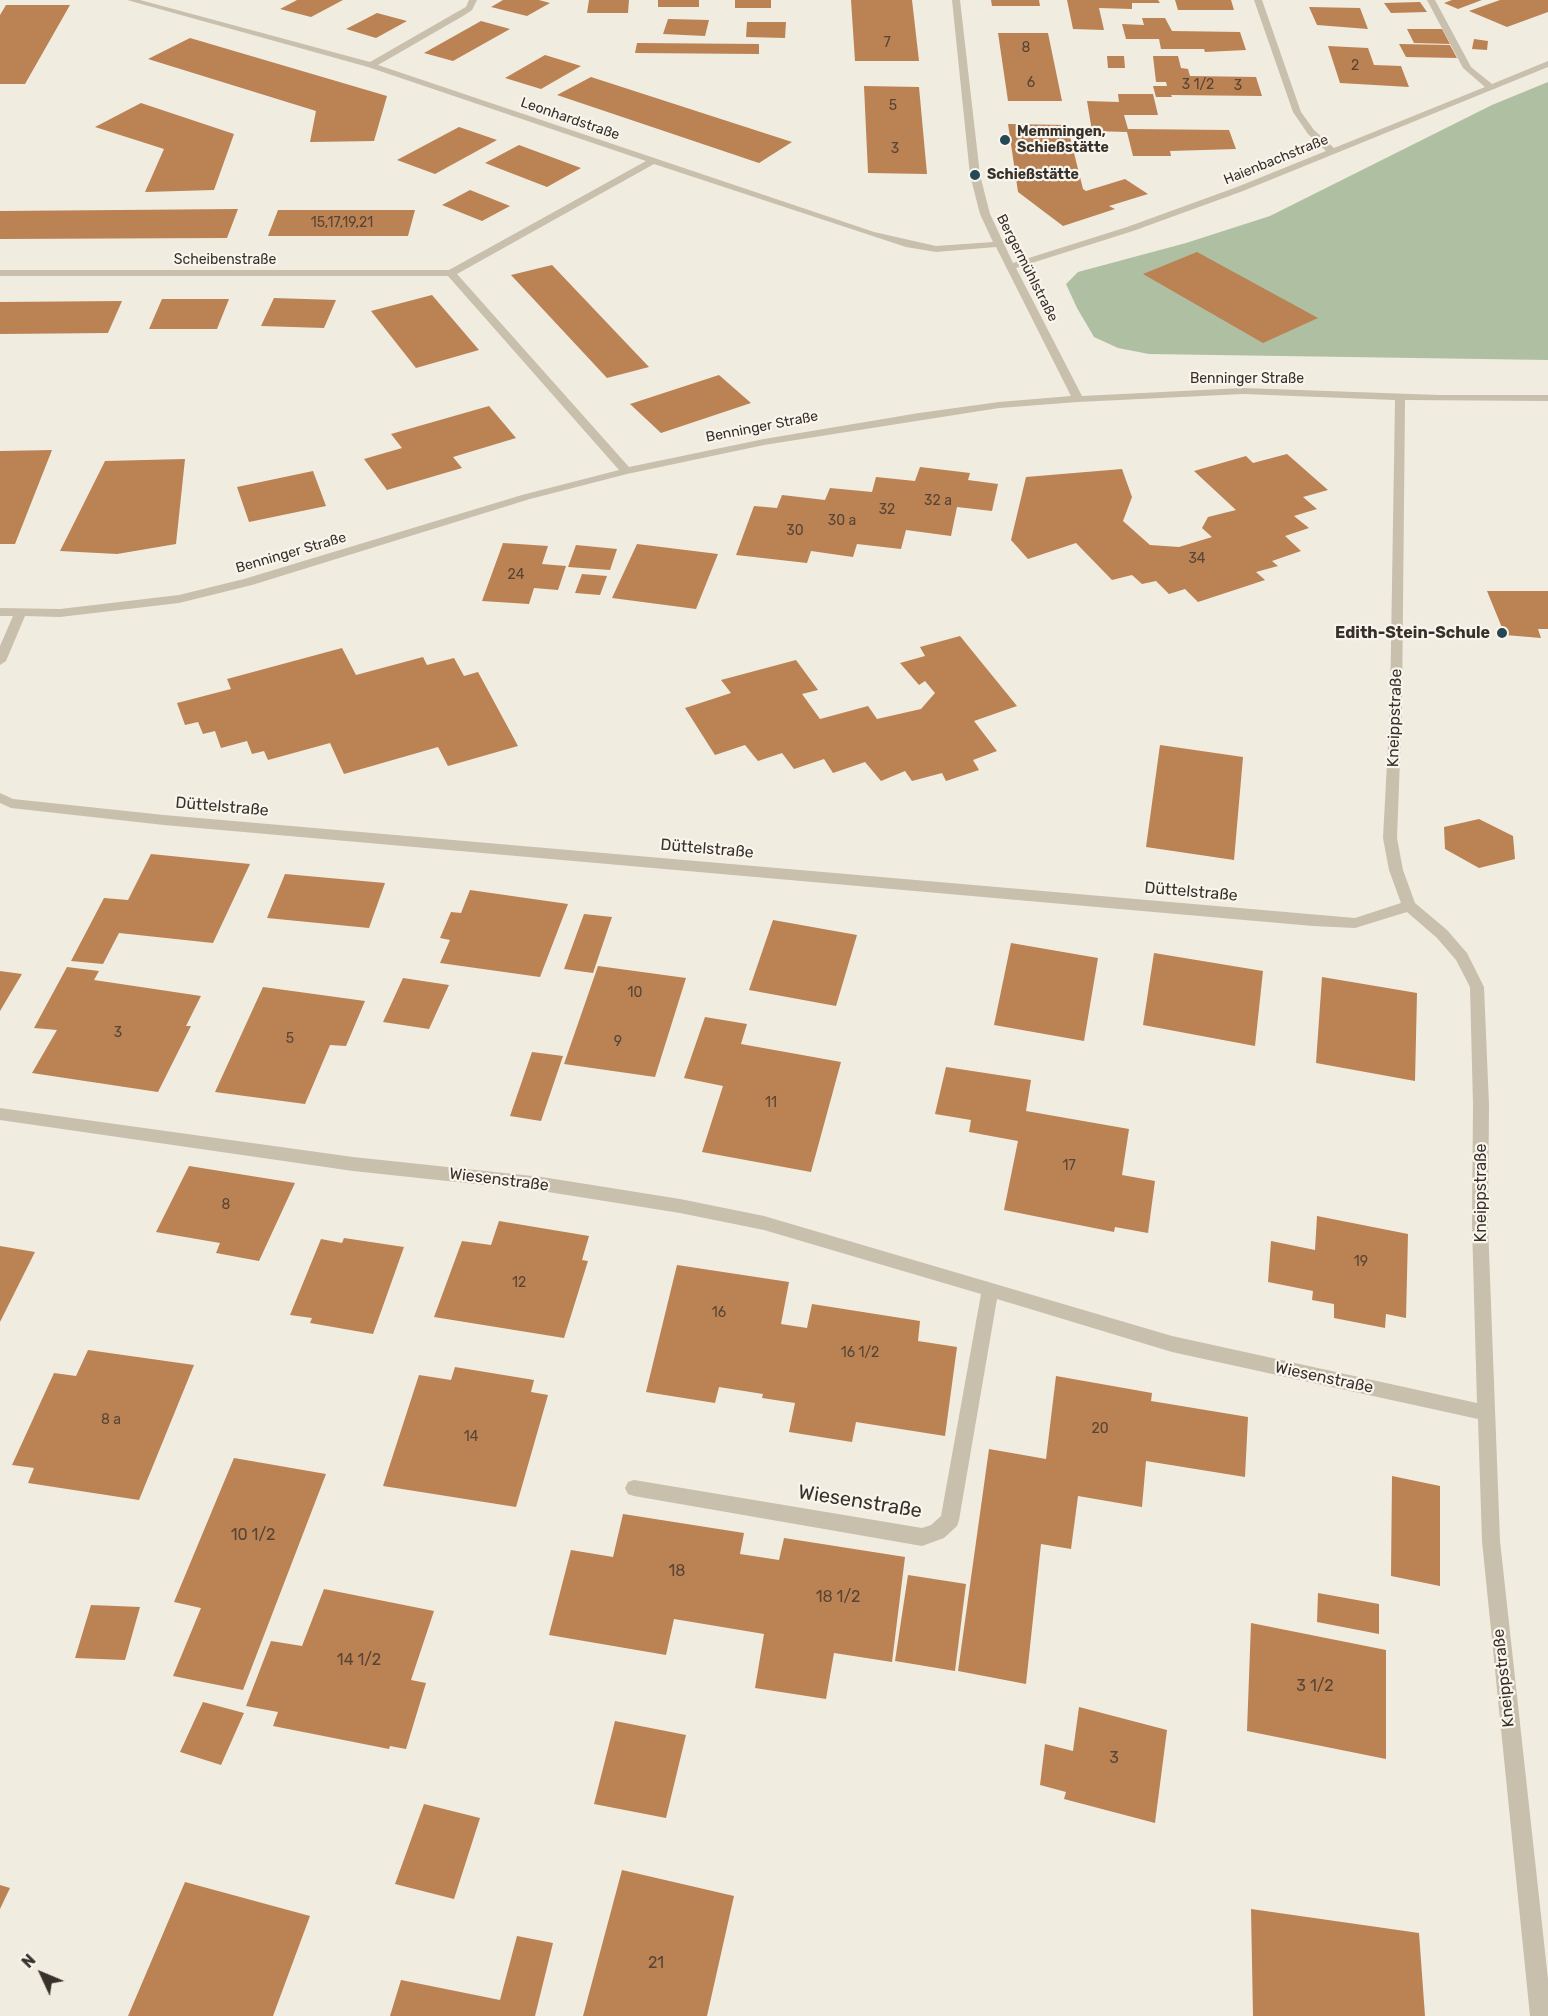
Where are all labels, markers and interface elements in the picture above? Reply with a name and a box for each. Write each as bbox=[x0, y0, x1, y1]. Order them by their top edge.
house number: 7 bbox=[883, 35, 891, 51]
house number: 8 bbox=[1022, 40, 1030, 56]
house number: 2 bbox=[1351, 58, 1359, 74]
house number: 6 bbox=[1027, 75, 1035, 91]
house number: 3 1/2 bbox=[1182, 77, 1214, 93]
house number: 3 bbox=[1234, 78, 1242, 94]
street label: Leonhardstraße bbox=[518, 94, 622, 144]
house number: 5 bbox=[889, 98, 897, 114]
place label: Memmingen, Schießstätte bbox=[1017, 124, 1109, 156]
street label: Haienbachstraße bbox=[1221, 131, 1331, 189]
marker: Memmingen, Schießstätte bbox=[998, 133, 1012, 147]
house number: 3 bbox=[891, 141, 899, 157]
place label: Schießstätte bbox=[987, 167, 1079, 183]
marker: Schießstätte bbox=[968, 168, 982, 182]
street label: Bergermühlstraße bbox=[993, 211, 1061, 325]
house number: 15,17,19,21 bbox=[311, 215, 373, 231]
street label: Scheibenstraße bbox=[174, 252, 276, 268]
street label: Benninger Straße bbox=[1190, 371, 1304, 387]
street label: Benninger Straße bbox=[704, 408, 820, 446]
house number: 32 a bbox=[924, 493, 952, 509]
house number: 32 bbox=[879, 502, 895, 518]
house number: 30 a bbox=[828, 513, 856, 529]
house number: 30 bbox=[786, 523, 804, 539]
street label: Benninger Straße bbox=[234, 529, 348, 577]
house number: 34 bbox=[1188, 551, 1206, 567]
house number: 24 bbox=[508, 567, 524, 583]
place label: Edith-Stein-Schule bbox=[1335, 623, 1490, 643]
marker: Edith-Stein-Schule bbox=[1495, 626, 1509, 640]
street label: Kneippstraße bbox=[1384, 668, 1406, 768]
street label: Düttelstraße bbox=[175, 793, 269, 821]
street label: Düttelstraße bbox=[660, 835, 754, 863]
street label: Düttelstraße bbox=[1144, 878, 1238, 906]
house number: 10 bbox=[628, 985, 642, 1001]
house number: 3 bbox=[114, 1025, 122, 1041]
house number: 5 bbox=[286, 1031, 294, 1047]
house number: 9 bbox=[614, 1034, 622, 1050]
house number: 11 bbox=[765, 1095, 777, 1111]
street label: Kneippstraße bbox=[1471, 1144, 1491, 1242]
house number: 17 bbox=[1062, 1158, 1076, 1174]
street label: Wiesenstraße bbox=[448, 1164, 550, 1196]
house number: 8 bbox=[222, 1197, 230, 1213]
house number: 19 bbox=[1354, 1254, 1368, 1270]
house number: 12 bbox=[512, 1275, 526, 1291]
house number: 16 bbox=[712, 1305, 726, 1321]
house number: 16 1/2 bbox=[841, 1345, 879, 1361]
street label: Wiesenstraße bbox=[1273, 1358, 1375, 1398]
house number: 8 a bbox=[101, 1412, 121, 1428]
house number: 20 bbox=[1091, 1421, 1109, 1437]
house number: 14 bbox=[464, 1429, 478, 1445]
street label: Wiesenstraße bbox=[796, 1480, 924, 1524]
house number: 10 1/2 bbox=[231, 1525, 275, 1545]
house number: 18 bbox=[668, 1561, 686, 1581]
house number: 18 1/2 bbox=[816, 1587, 860, 1607]
street label: Kneippstraße bbox=[1489, 1628, 1519, 1728]
house number: 14 1/2 bbox=[337, 1650, 381, 1670]
house number: 3 1/2 bbox=[1296, 1676, 1334, 1696]
house number: 3 bbox=[1109, 1748, 1119, 1768]
north arrow bbox=[12, 1944, 72, 2004]
text: N bbox=[18, 1950, 40, 1972]
house number: 21 bbox=[648, 1953, 664, 1973]

